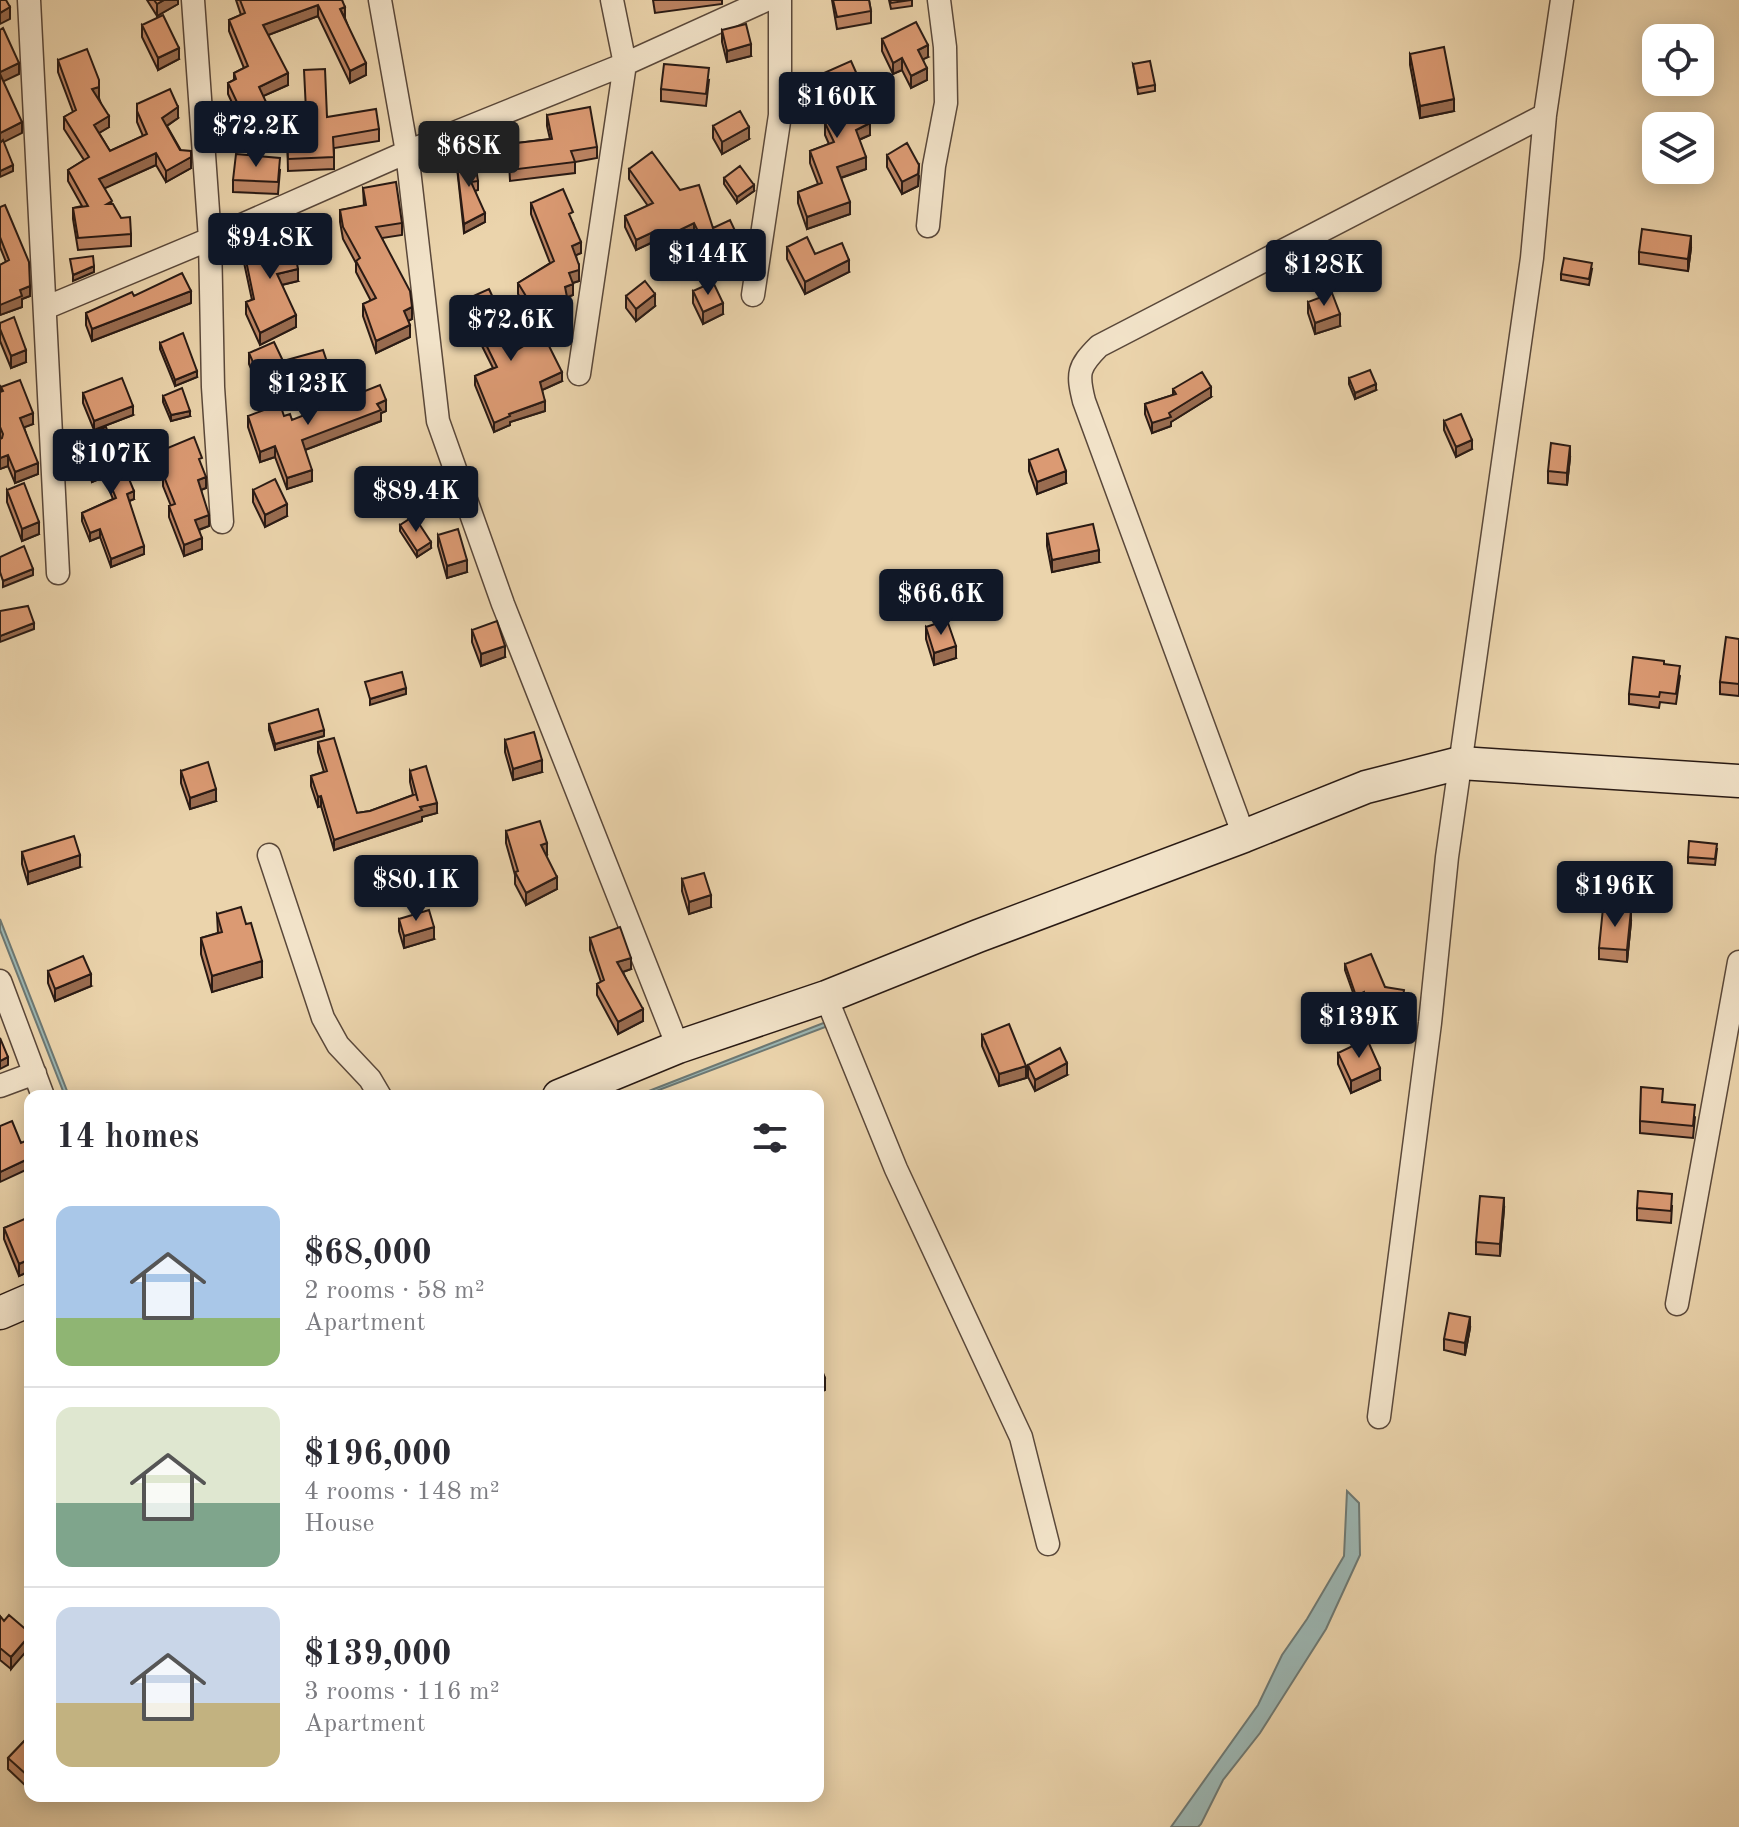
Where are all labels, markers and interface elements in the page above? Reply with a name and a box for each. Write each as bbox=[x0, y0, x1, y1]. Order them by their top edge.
map controls bbox=[1642, 24, 1714, 184]
button: locate bbox=[1642, 24, 1714, 96]
pin: $160K bbox=[781, 72, 893, 140]
text: $160K bbox=[797, 85, 877, 111]
pin: $72.2K bbox=[191, 101, 321, 169]
button: layers bbox=[1642, 112, 1714, 184]
text: $72.2K bbox=[212, 114, 300, 140]
pin: $68K bbox=[422, 121, 516, 189]
text: $68K bbox=[436, 134, 502, 160]
pin: $94.8K bbox=[205, 213, 335, 281]
text: $94.8K bbox=[226, 226, 314, 252]
pin: $144K bbox=[652, 229, 764, 297]
pin: $128K bbox=[1268, 240, 1380, 308]
text: $144K bbox=[668, 242, 748, 268]
text: $128K bbox=[1284, 253, 1364, 279]
pin: $72.6K bbox=[446, 295, 576, 363]
text: $72.6K bbox=[467, 308, 555, 334]
pin: $123K bbox=[252, 359, 364, 427]
text: $123K bbox=[268, 372, 348, 398]
pin: $107K bbox=[55, 429, 167, 497]
text: $107K bbox=[71, 442, 151, 468]
pin: $89.4K bbox=[351, 466, 481, 534]
text: $89.4K bbox=[372, 479, 460, 505]
pin: $66.6K bbox=[876, 569, 1006, 637]
text: $66.6K bbox=[897, 582, 985, 608]
pin: $80.1K bbox=[351, 855, 481, 923]
pin: $196K bbox=[1559, 861, 1671, 929]
text: $80.1K bbox=[372, 868, 460, 894]
text: $196K bbox=[1575, 874, 1655, 900]
pin: $139K bbox=[1303, 992, 1415, 1060]
text: $139K bbox=[1319, 1005, 1399, 1031]
icon: filters bbox=[748, 1116, 792, 1160]
text: 14 homes bbox=[56, 1121, 199, 1155]
text: $68,000 bbox=[304, 1237, 432, 1271]
icon: home bbox=[120, 1238, 216, 1334]
text: 2 rooms · 58 m² bbox=[304, 1278, 485, 1304]
text: Apartment bbox=[304, 1310, 426, 1336]
text: $196,000 bbox=[304, 1438, 452, 1472]
icon: home bbox=[120, 1439, 216, 1535]
text: 4 rooms · 148 m² bbox=[304, 1479, 500, 1505]
text: House bbox=[304, 1511, 375, 1537]
text: $139,000 bbox=[304, 1638, 452, 1672]
icon: home bbox=[120, 1639, 216, 1735]
text: 3 rooms · 116 m² bbox=[304, 1679, 500, 1705]
text: Apartment bbox=[304, 1711, 426, 1737]

